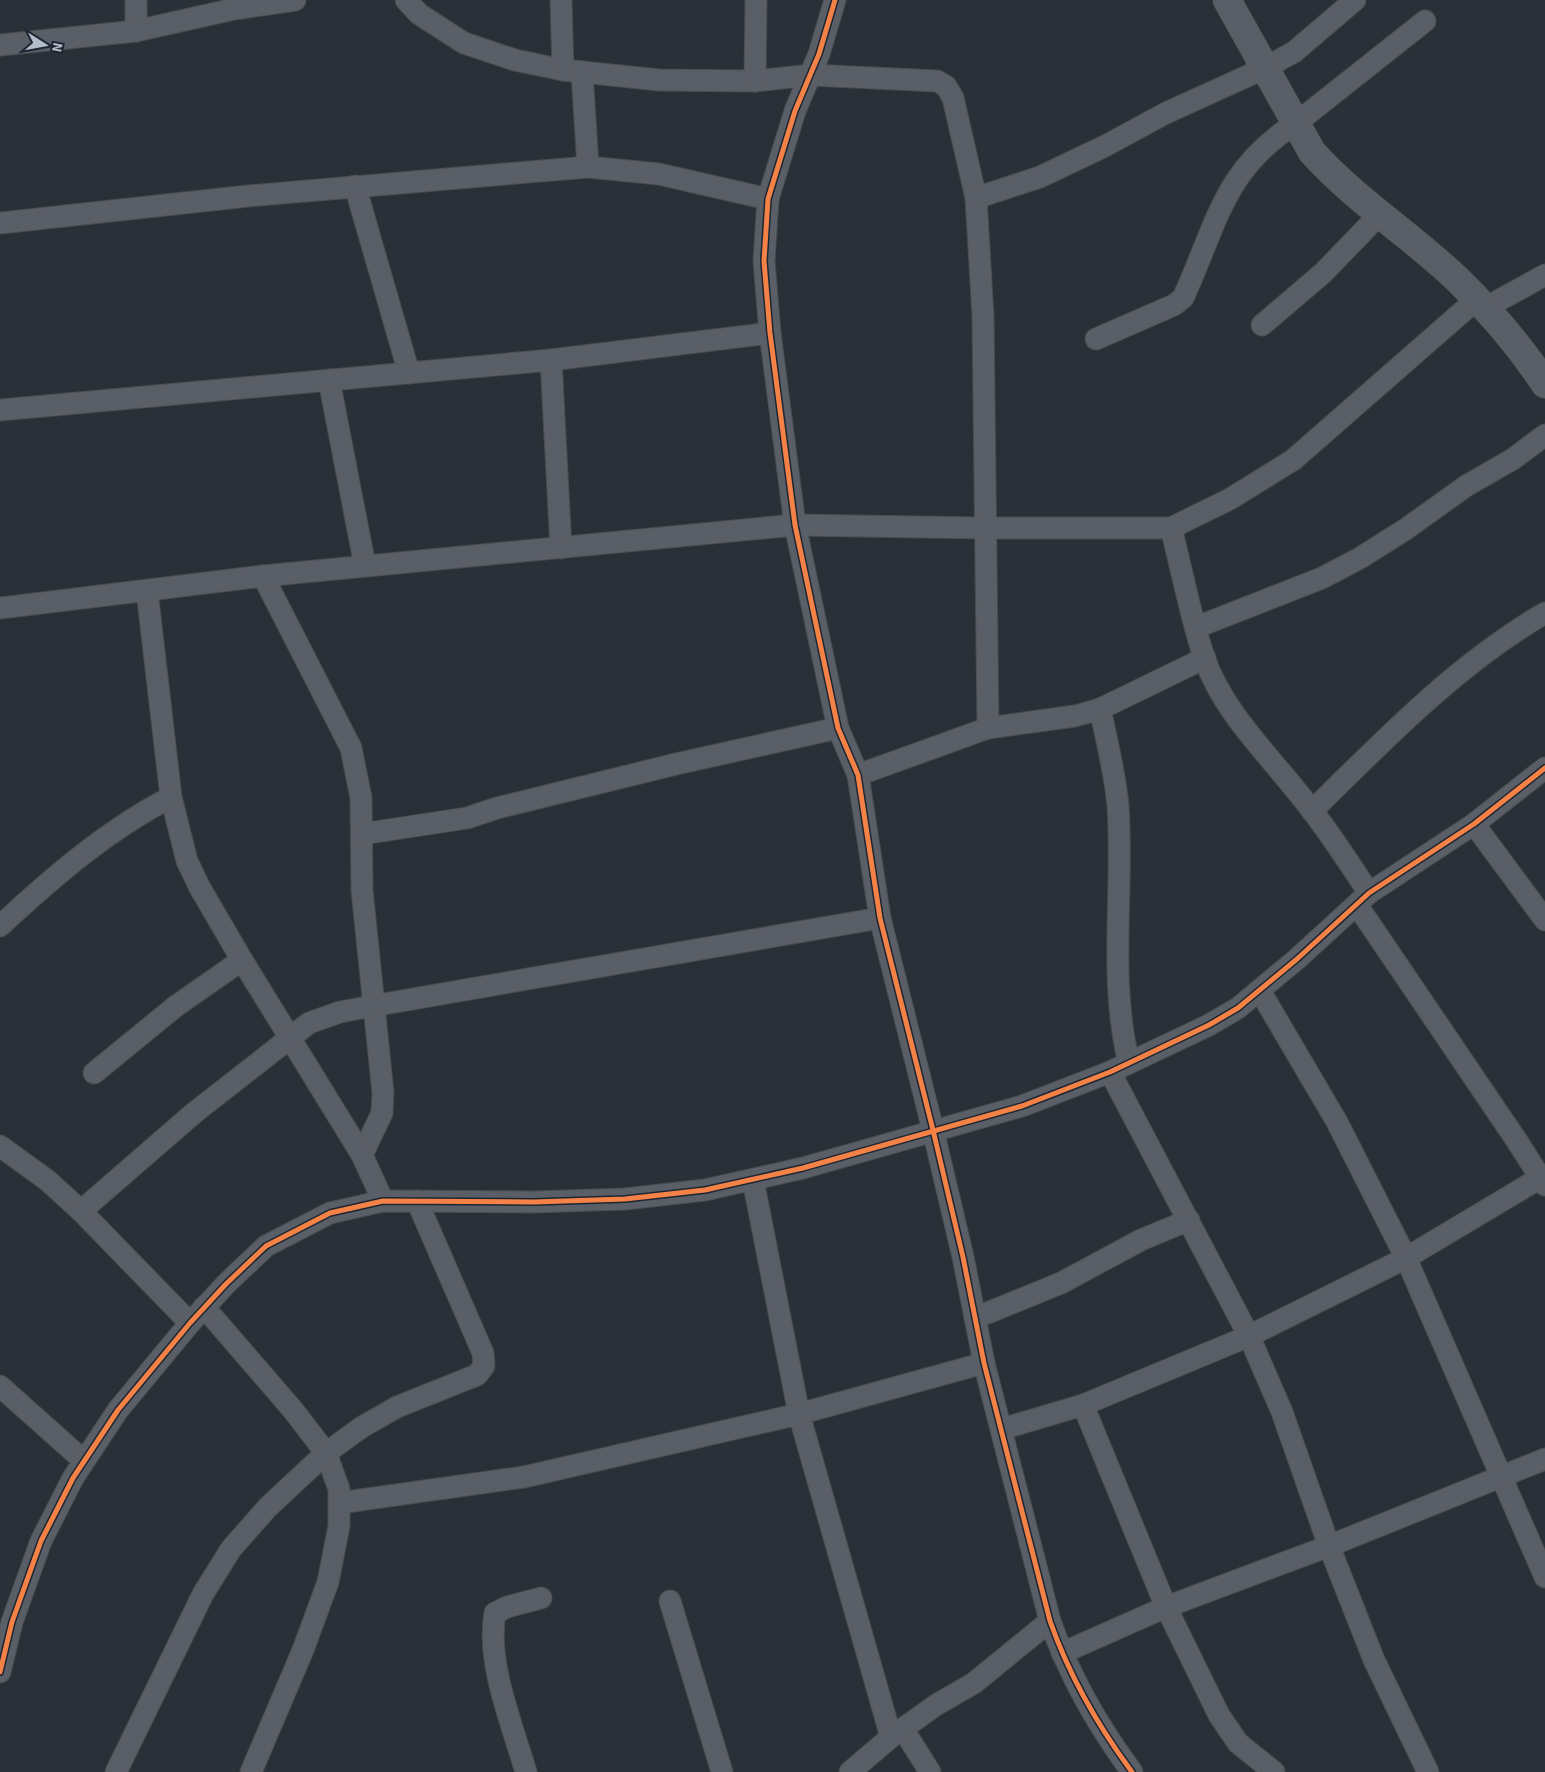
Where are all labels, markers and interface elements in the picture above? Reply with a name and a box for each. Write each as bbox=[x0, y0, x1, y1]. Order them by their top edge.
north arrow bbox=[20, 20, 70, 70]
text: N bbox=[46, 41, 67, 54]

